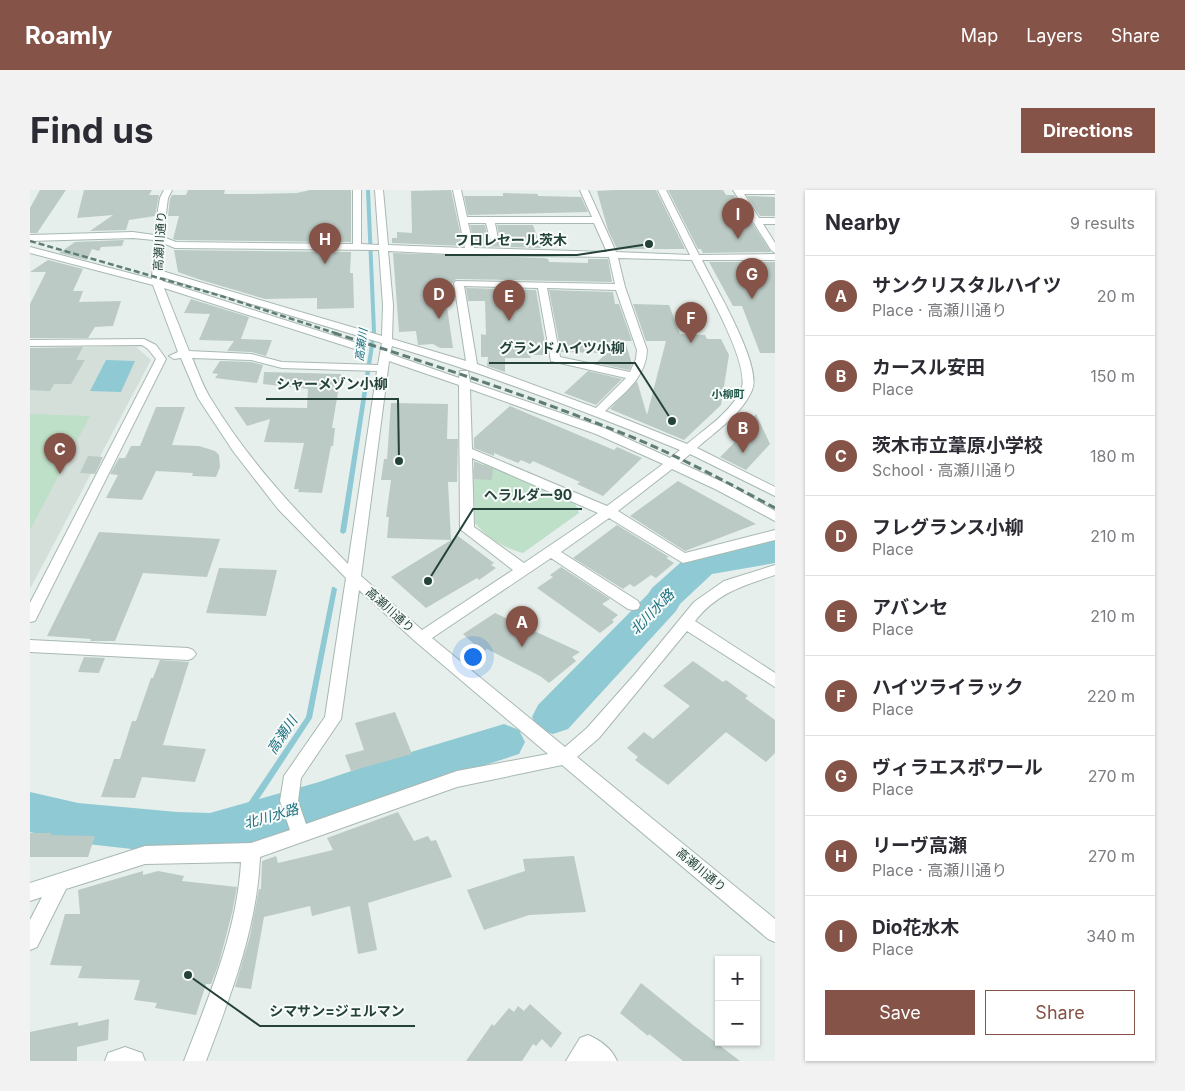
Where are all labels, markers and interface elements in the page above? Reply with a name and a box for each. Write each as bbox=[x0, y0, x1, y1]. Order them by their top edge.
text: Roamly bbox=[25, 21, 112, 50]
text: Map bbox=[961, 25, 998, 46]
text: Layers bbox=[1026, 25, 1083, 46]
text: Share bbox=[1111, 25, 1160, 46]
button: Directions bbox=[1021, 108, 1155, 153]
text: Find us bbox=[30, 109, 154, 151]
pin: I bbox=[722, 198, 754, 239]
text: Nearby bbox=[825, 210, 900, 235]
street label: 高瀬川通り bbox=[150, 211, 169, 271]
text: 9 results bbox=[1070, 213, 1135, 233]
pin: H bbox=[309, 223, 341, 264]
callout: フロレセール茨木 bbox=[445, 226, 577, 255]
text: フロレセール茨木 bbox=[455, 231, 567, 248]
pin: G bbox=[736, 258, 768, 299]
text: サンクリスタルハイツ bbox=[872, 274, 1062, 297]
pin: D bbox=[423, 278, 455, 319]
pin: E bbox=[493, 280, 525, 321]
text: A bbox=[835, 286, 847, 306]
text: 20 m bbox=[1097, 286, 1135, 306]
text: Place · 高瀬川通り bbox=[872, 300, 1007, 320]
pin: F bbox=[675, 302, 707, 343]
water label: 高瀬川 bbox=[352, 327, 370, 362]
callout: グランドハイツ小柳 bbox=[489, 334, 635, 363]
text: グランドハイツ小柳 bbox=[499, 339, 625, 356]
text: カースル安田 bbox=[872, 356, 985, 379]
text: B bbox=[836, 366, 846, 386]
text: 150 m bbox=[1090, 366, 1135, 386]
callout: シャーメゾン小柳 bbox=[266, 370, 398, 399]
text: シャーメゾン小柳 bbox=[276, 375, 388, 392]
text: Place bbox=[872, 379, 914, 399]
district label: 小柳町 bbox=[712, 387, 745, 401]
pin: B bbox=[727, 412, 759, 453]
pin: C bbox=[44, 433, 76, 474]
text: 茨木市立葦原小学校 bbox=[872, 434, 1043, 457]
text: C bbox=[835, 446, 847, 466]
text: 180 m bbox=[1090, 446, 1135, 466]
text: School · 高瀬川通り bbox=[872, 460, 1018, 480]
callout: ヘラルダー90 bbox=[473, 480, 582, 509]
text: ヘラルダー90 bbox=[484, 486, 572, 503]
text: フレグランス小柳 bbox=[872, 516, 1024, 539]
text: D bbox=[835, 526, 847, 546]
text: 210 m bbox=[1090, 526, 1135, 546]
text: Place bbox=[872, 539, 914, 559]
street label: 高瀬川通り bbox=[363, 584, 418, 635]
water label: 北川水路 bbox=[626, 585, 678, 638]
text: アバンセ bbox=[872, 596, 948, 619]
pin: A bbox=[506, 606, 538, 647]
text: E bbox=[836, 606, 846, 626]
text: 210 m bbox=[1090, 606, 1135, 626]
text: Place bbox=[872, 619, 914, 639]
your location bbox=[460, 644, 486, 670]
text: ハイツライラック bbox=[872, 676, 1024, 699]
text: F bbox=[836, 686, 846, 706]
text: 220 m bbox=[1087, 686, 1135, 706]
text: Place bbox=[872, 699, 914, 719]
water label: 高瀬川 bbox=[263, 711, 301, 757]
text: ヴィラエスポワール bbox=[872, 756, 1043, 779]
text: G bbox=[835, 766, 847, 786]
text: 270 m bbox=[1088, 766, 1135, 786]
text: Place bbox=[872, 779, 914, 799]
water label: 北川水路 bbox=[242, 799, 301, 831]
text: リーヴ高瀬 bbox=[872, 834, 967, 857]
street label: 高瀬川通り bbox=[674, 845, 729, 895]
text: H bbox=[835, 846, 847, 866]
text: 270 m bbox=[1088, 846, 1135, 866]
text: Place · 高瀬川通り bbox=[872, 860, 1007, 880]
text: Dio花水木 bbox=[872, 916, 960, 939]
text: I bbox=[839, 926, 843, 946]
text: 340 m bbox=[1086, 926, 1135, 946]
text: Place bbox=[872, 939, 914, 959]
map controls bbox=[715, 956, 760, 1046]
button: + bbox=[715, 956, 760, 1001]
button: Save bbox=[825, 990, 975, 1035]
button: Share bbox=[985, 990, 1135, 1035]
callout: シマサン=ジェルマン bbox=[260, 997, 415, 1026]
button: − bbox=[715, 1001, 760, 1046]
text: シマサン=ジェルマン bbox=[269, 1002, 405, 1019]

